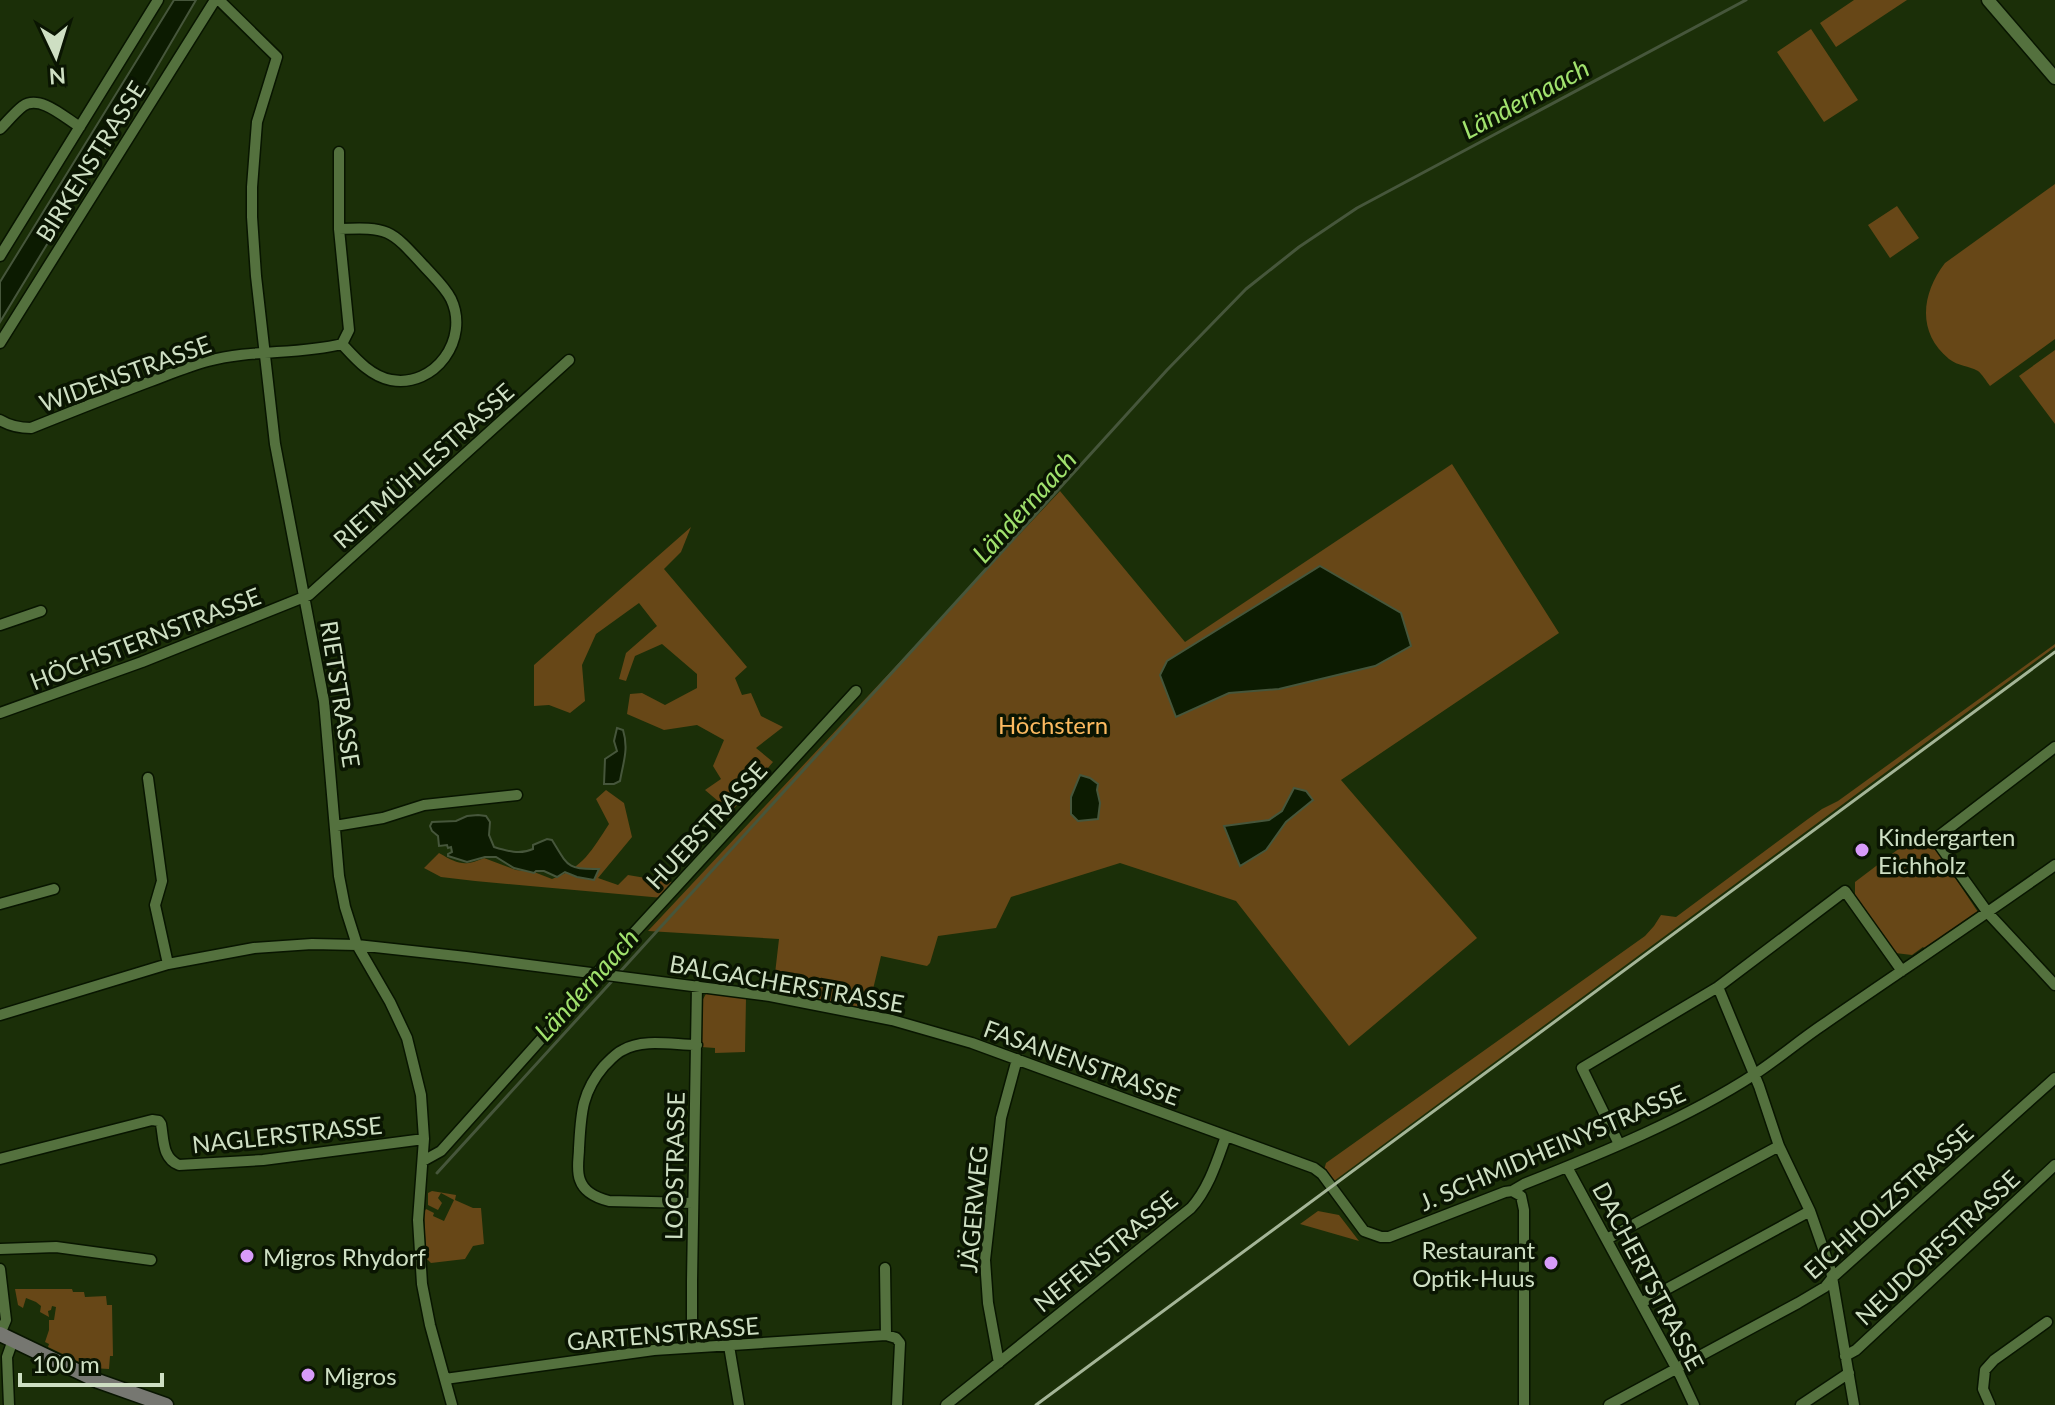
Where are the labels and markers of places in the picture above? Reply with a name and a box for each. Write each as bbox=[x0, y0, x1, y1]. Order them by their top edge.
place label: Kindergarten Eichholz bbox=[1878, 822, 2015, 879]
marker: Kindergarten Eichholz bbox=[1853, 841, 1871, 859]
place label: Restaurant Optik-Huus bbox=[1412, 1235, 1535, 1292]
place label: Migros Rhydorf bbox=[263, 1242, 427, 1271]
marker: Migros Rhydorf bbox=[238, 1247, 256, 1265]
marker: Restaurant Optik-Huus bbox=[1542, 1254, 1560, 1272]
place label: Migros bbox=[324, 1361, 397, 1390]
marker: Migros bbox=[299, 1366, 317, 1384]

